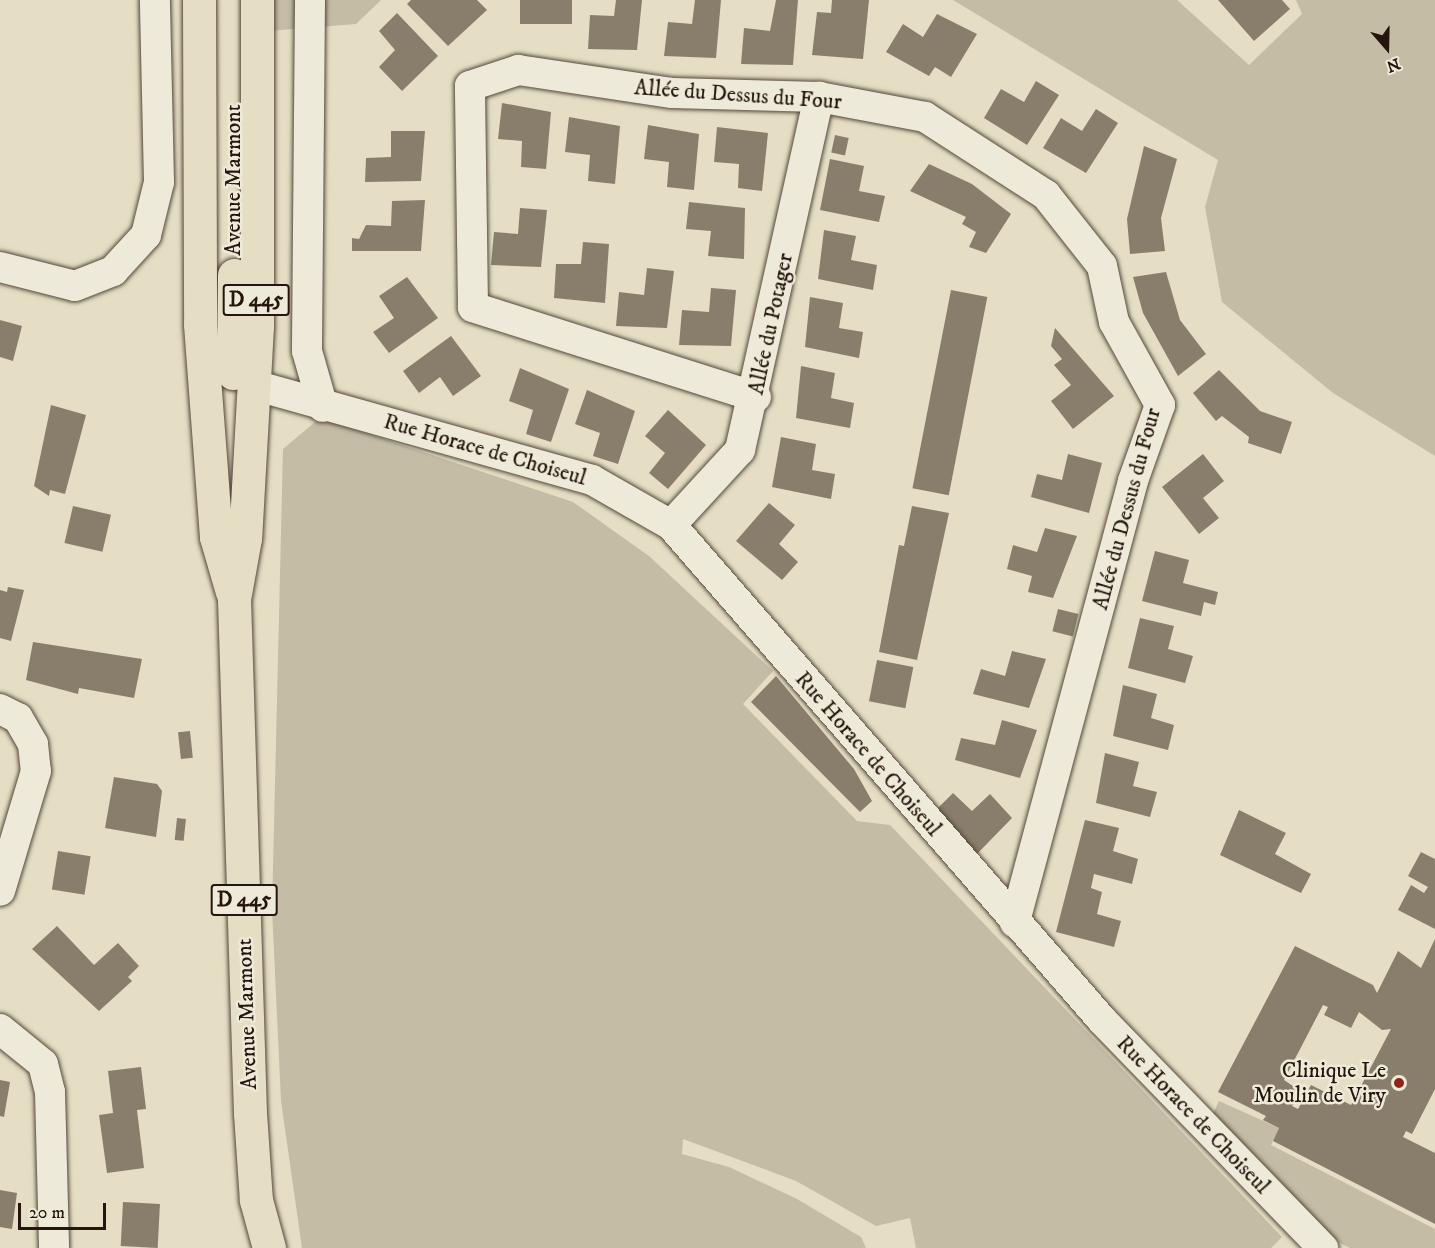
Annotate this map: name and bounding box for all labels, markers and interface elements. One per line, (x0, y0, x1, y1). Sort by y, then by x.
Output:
north arrow (1357, 18, 1417, 78)
text: N (1384, 53, 1403, 77)
street label: Allée du Dessus du Four (633, 75, 843, 115)
street label: Avenue Marmont (221, 104, 247, 256)
street label: Allée du Potager (743, 251, 799, 397)
road number: D 445 (222, 282, 290, 318)
street label: Allée du Dessus du Four (1087, 405, 1167, 613)
street label: Rue Horace de Choiseul (381, 408, 589, 492)
street label: Rue Horace de Choiseul (789, 666, 947, 842)
road number: D 445 (210, 882, 278, 918)
street label: Avenue Marmont (231, 938, 263, 1090)
street label: Rue Horace de Choiseul (1111, 1030, 1275, 1200)
place label: Clinique Le Moulin de Viry (1254, 1057, 1386, 1108)
marker: Clinique Le Moulin de Viry (1390, 1074, 1408, 1092)
scale bar (21, 1191, 110, 1229)
text: 20 m (29, 1202, 65, 1224)

